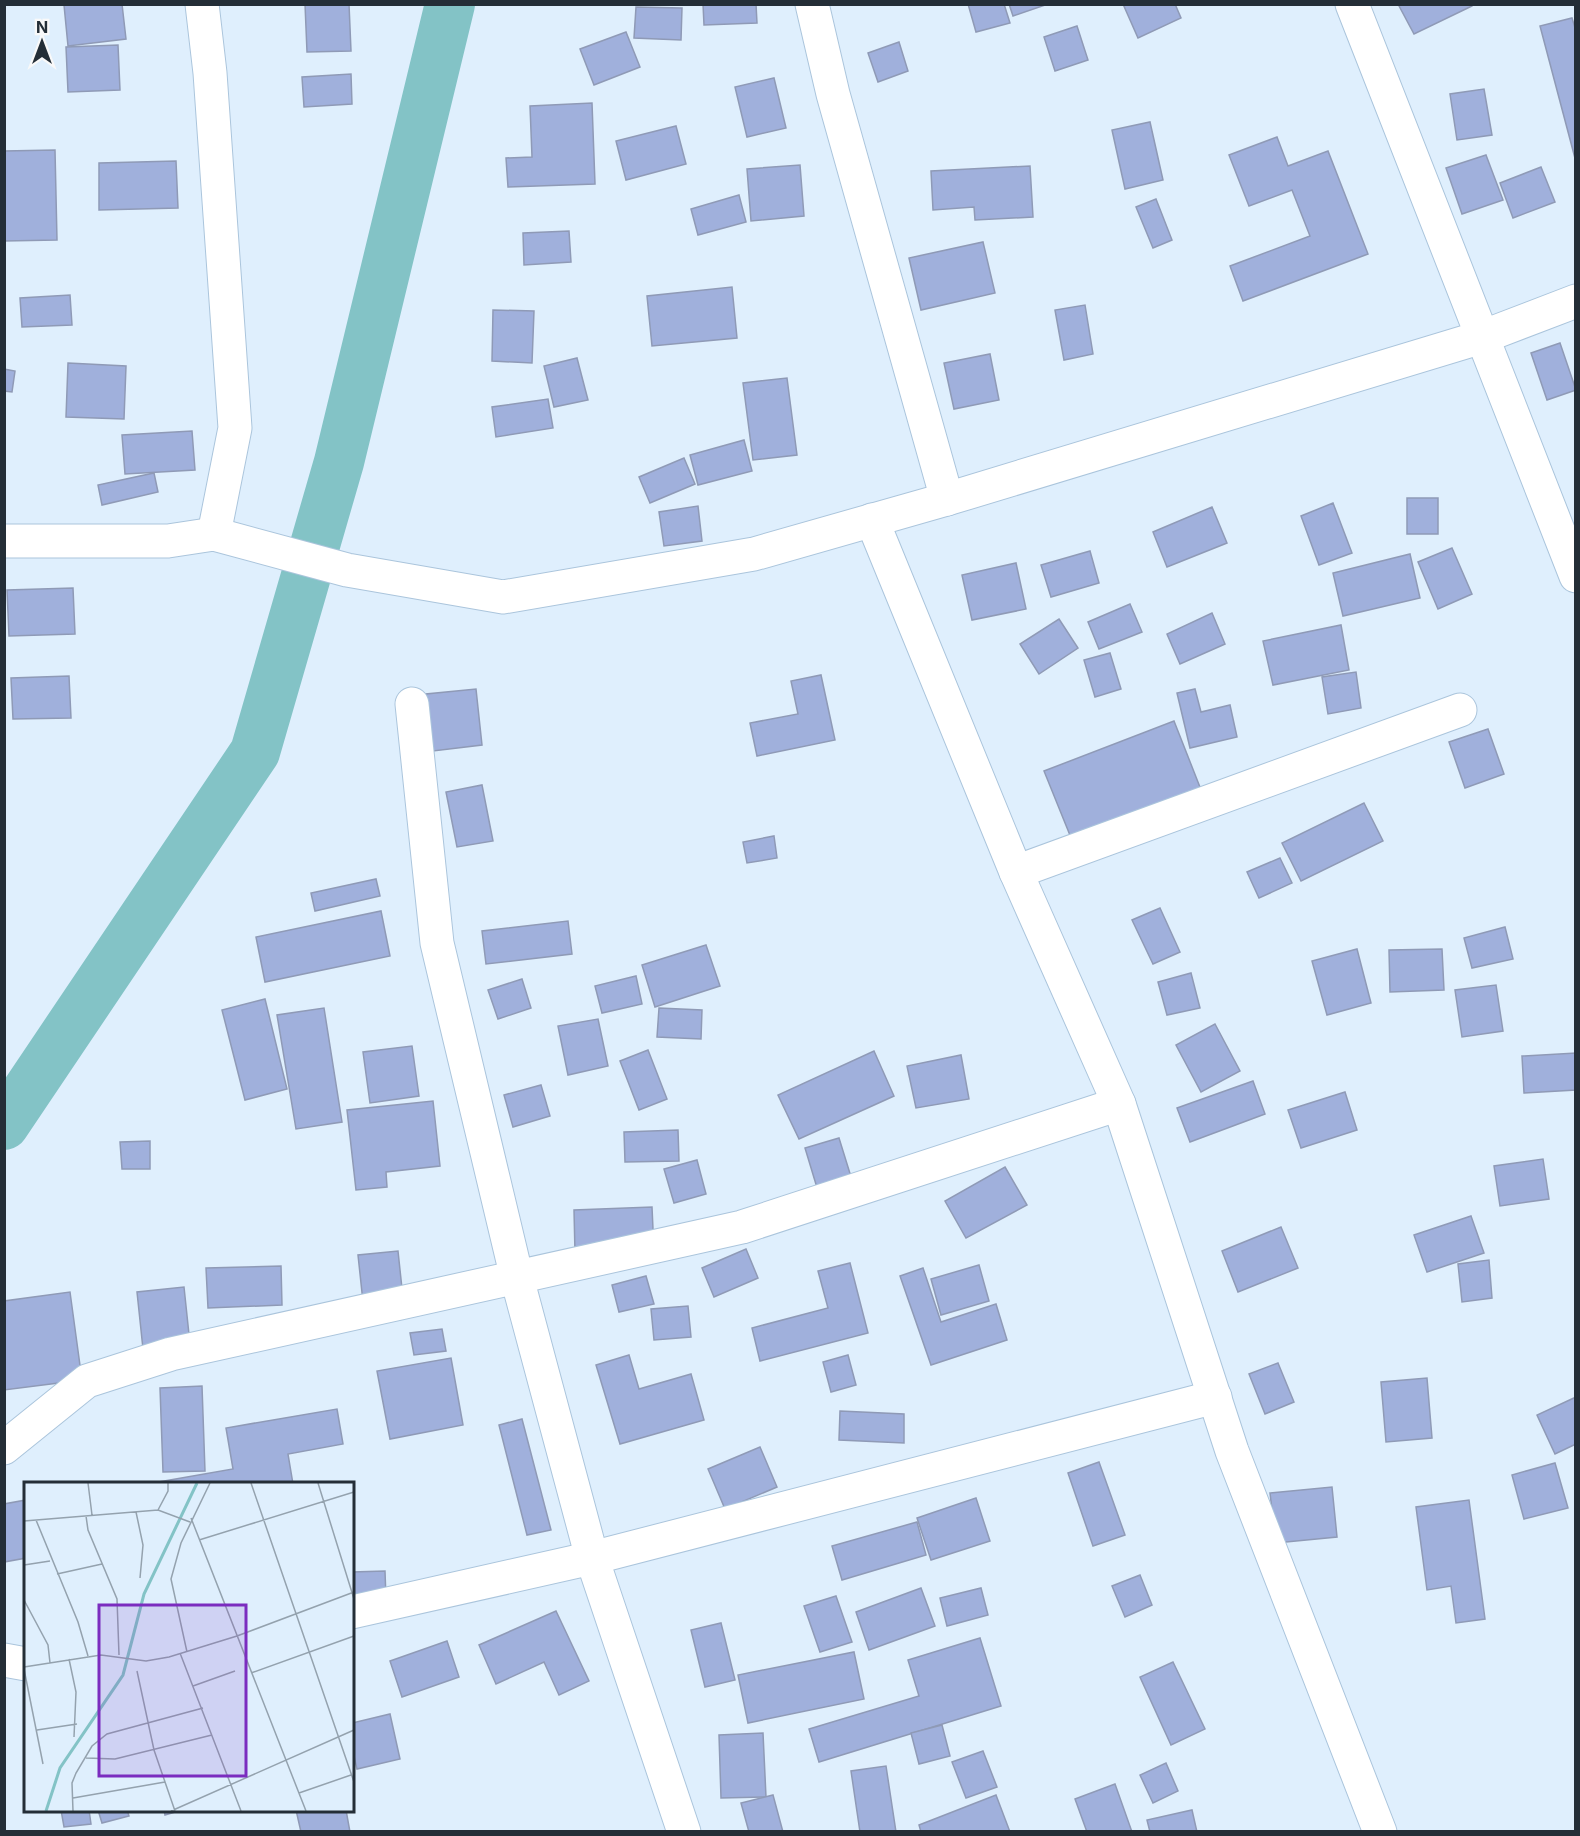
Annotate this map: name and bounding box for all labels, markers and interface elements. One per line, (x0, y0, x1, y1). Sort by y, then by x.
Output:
north arrow (12, 12, 72, 72)
text: N (36, 17, 48, 37)
inset map (24, 1482, 354, 1812)

